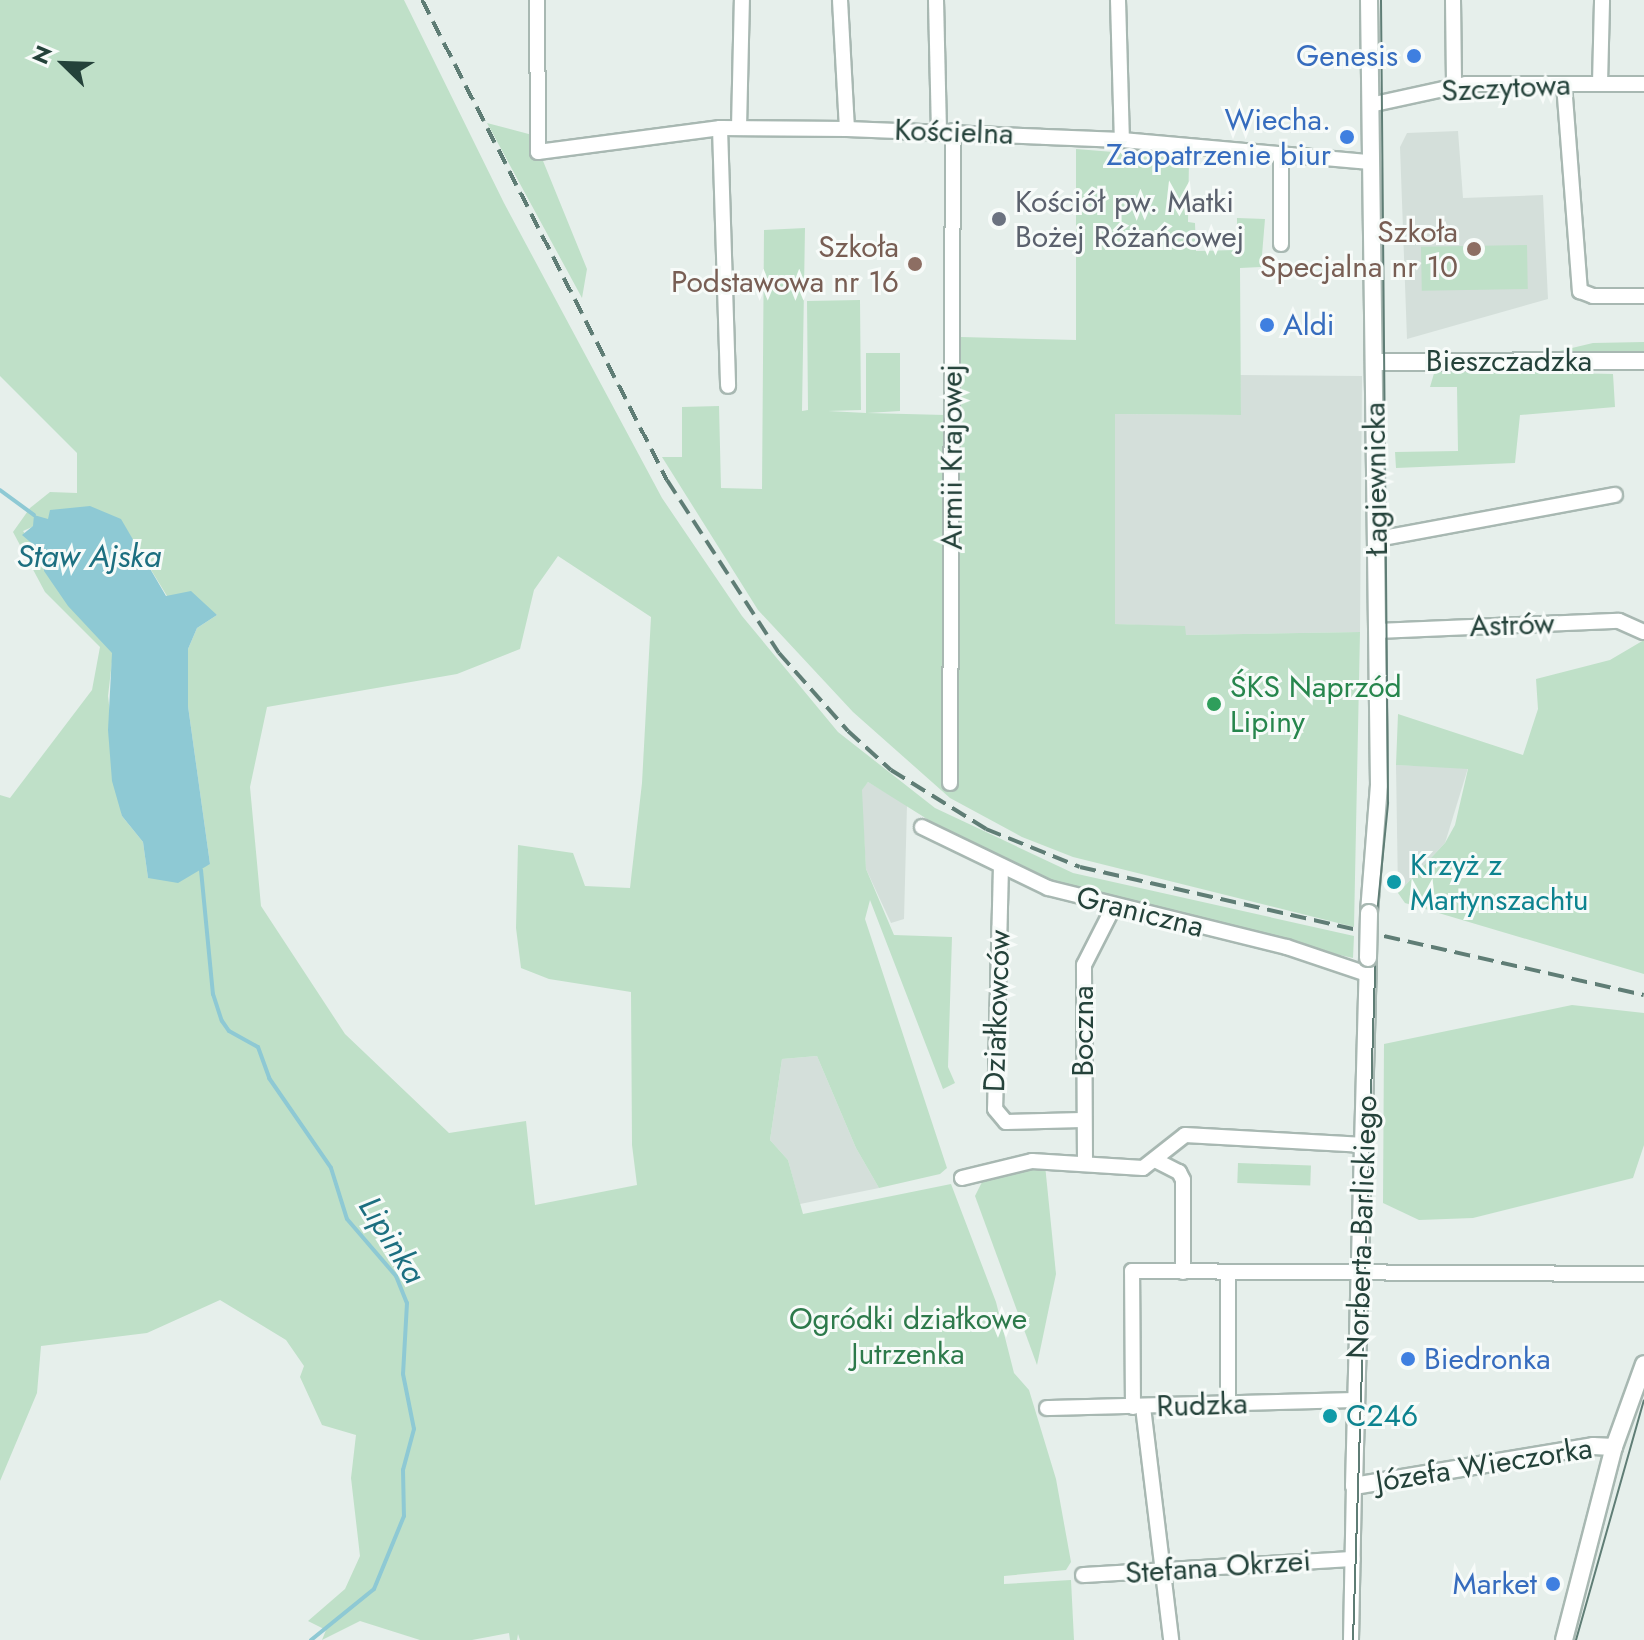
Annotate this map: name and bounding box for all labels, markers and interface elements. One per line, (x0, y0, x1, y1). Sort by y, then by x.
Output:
north arrow (24, 24, 104, 104)
place label: Genesis (1296, 38, 1398, 74)
text: N (24, 40, 60, 69)
marker: Genesis (1405, 47, 1423, 65)
street label: Szczytowa (1440, 67, 1572, 109)
place label: Wiecha. Zaopatrzenie biur (1106, 102, 1331, 172)
street label: Kościelna (894, 112, 1014, 152)
marker: Wiecha. Zaopatrzenie biur (1338, 128, 1356, 146)
place label: Kościół pw. Matki Bożej Różańcowej (1015, 184, 1244, 254)
marker: Kościół pw. Matki Bożej Różańcowej (990, 210, 1008, 228)
place label: Szkoła Specjalna nr 10 (1260, 214, 1458, 284)
place label: Szkoła Podstawowa nr 16 (671, 229, 899, 300)
marker: Szkoła Specjalna nr 10 (1465, 240, 1483, 258)
marker: Szkoła Podstawowa nr 16 (906, 255, 924, 273)
place label: Aldi (1283, 307, 1335, 343)
marker: Aldi (1258, 316, 1276, 334)
street label: Bieszczadzka (1426, 343, 1592, 379)
street label: Armii Krajowej (934, 364, 970, 550)
street label: Łagiewnicka (1357, 402, 1395, 556)
water label: Staw Ajska (17, 537, 161, 575)
street label: Astrów (1469, 606, 1555, 644)
place label: ŚKS Naprzód Lipiny (1230, 669, 1402, 740)
marker: ŚKS Naprzód Lipiny (1205, 695, 1223, 713)
place label: Krzyż z Martynszachtu (1410, 847, 1589, 918)
marker: Krzyż z Martynszachtu (1385, 873, 1403, 891)
street label: Graniczna (1073, 879, 1207, 945)
street label: Działkowców (976, 929, 1018, 1093)
street label: Boczna (1065, 985, 1101, 1077)
street label: Norberta Barlickiego (1339, 1095, 1385, 1359)
water label: Lipinka (350, 1189, 434, 1291)
park label: Ogródki działkowe Jutrzenka (789, 1301, 1027, 1372)
place label: Biedronka (1424, 1341, 1551, 1377)
marker: Biedronka (1399, 1350, 1417, 1368)
street label: Rudzka (1156, 1385, 1248, 1425)
place label: C246 (1346, 1398, 1418, 1434)
marker: C246 (1321, 1407, 1339, 1425)
street label: Józefa Wieczorka (1373, 1430, 1595, 1500)
street label: Stefana Okrzei (1124, 1543, 1312, 1591)
place label: Market (1453, 1566, 1537, 1602)
marker: Market (1544, 1575, 1562, 1593)

